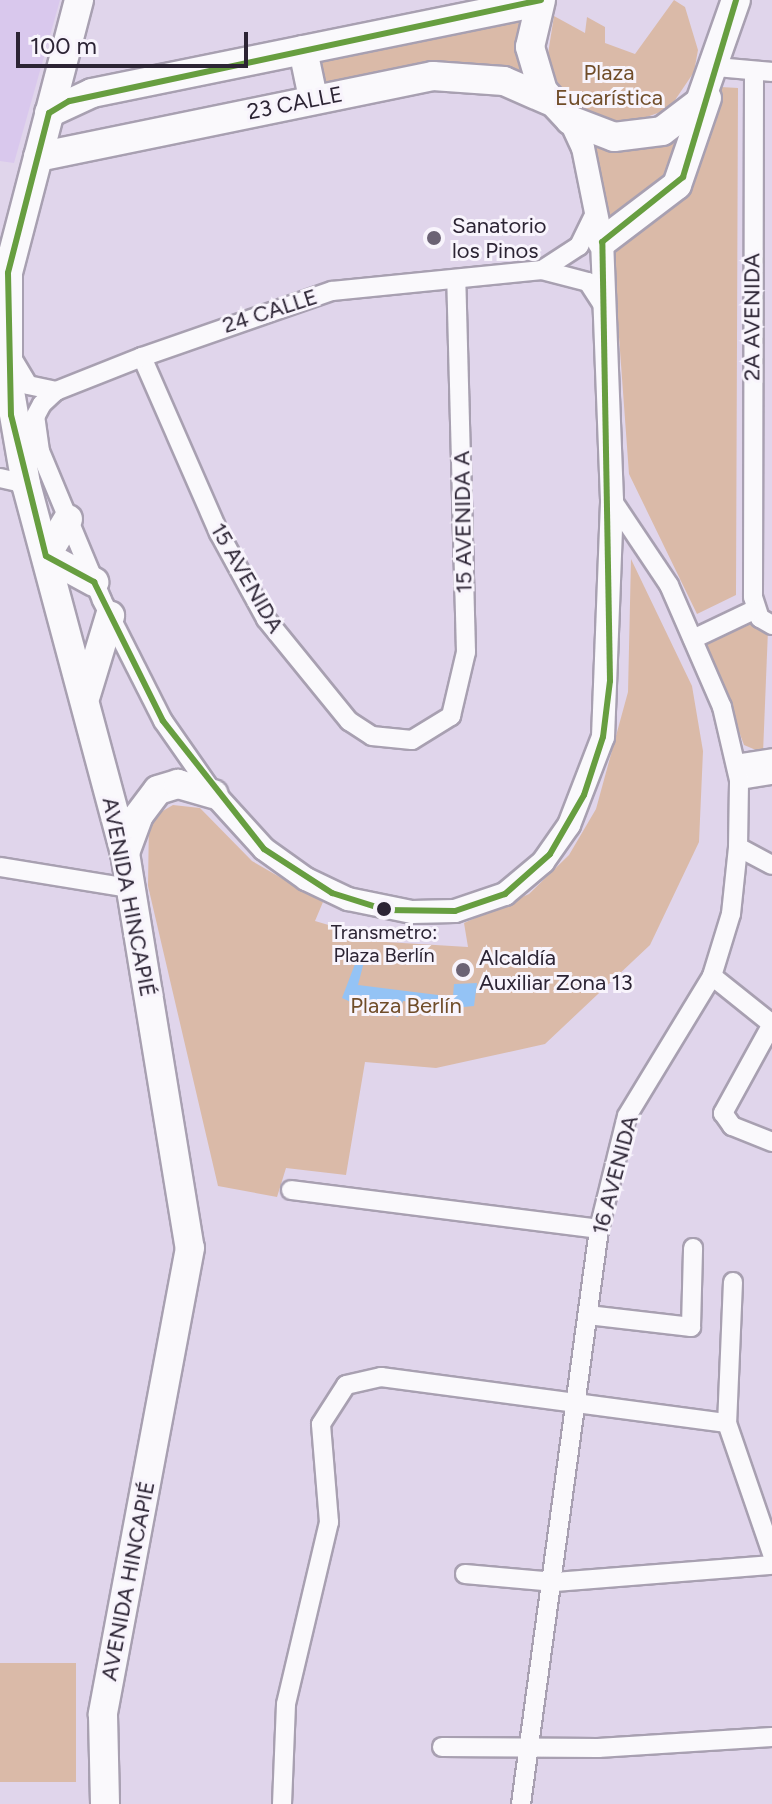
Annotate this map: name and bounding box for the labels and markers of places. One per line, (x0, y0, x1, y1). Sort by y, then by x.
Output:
place label: Sanatorio los Pinos (452, 212, 547, 264)
marker: Sanatorio los Pinos (423, 227, 445, 249)
marker: Transmetro: Plaza Berlín (376, 901, 392, 917)
place label: Transmetro: Plaza Berlín (331, 920, 437, 967)
place label: Alcaldía Auxiliar Zona 13 (479, 944, 633, 996)
marker: Alcaldía Auxiliar Zona 13 (454, 961, 472, 979)

